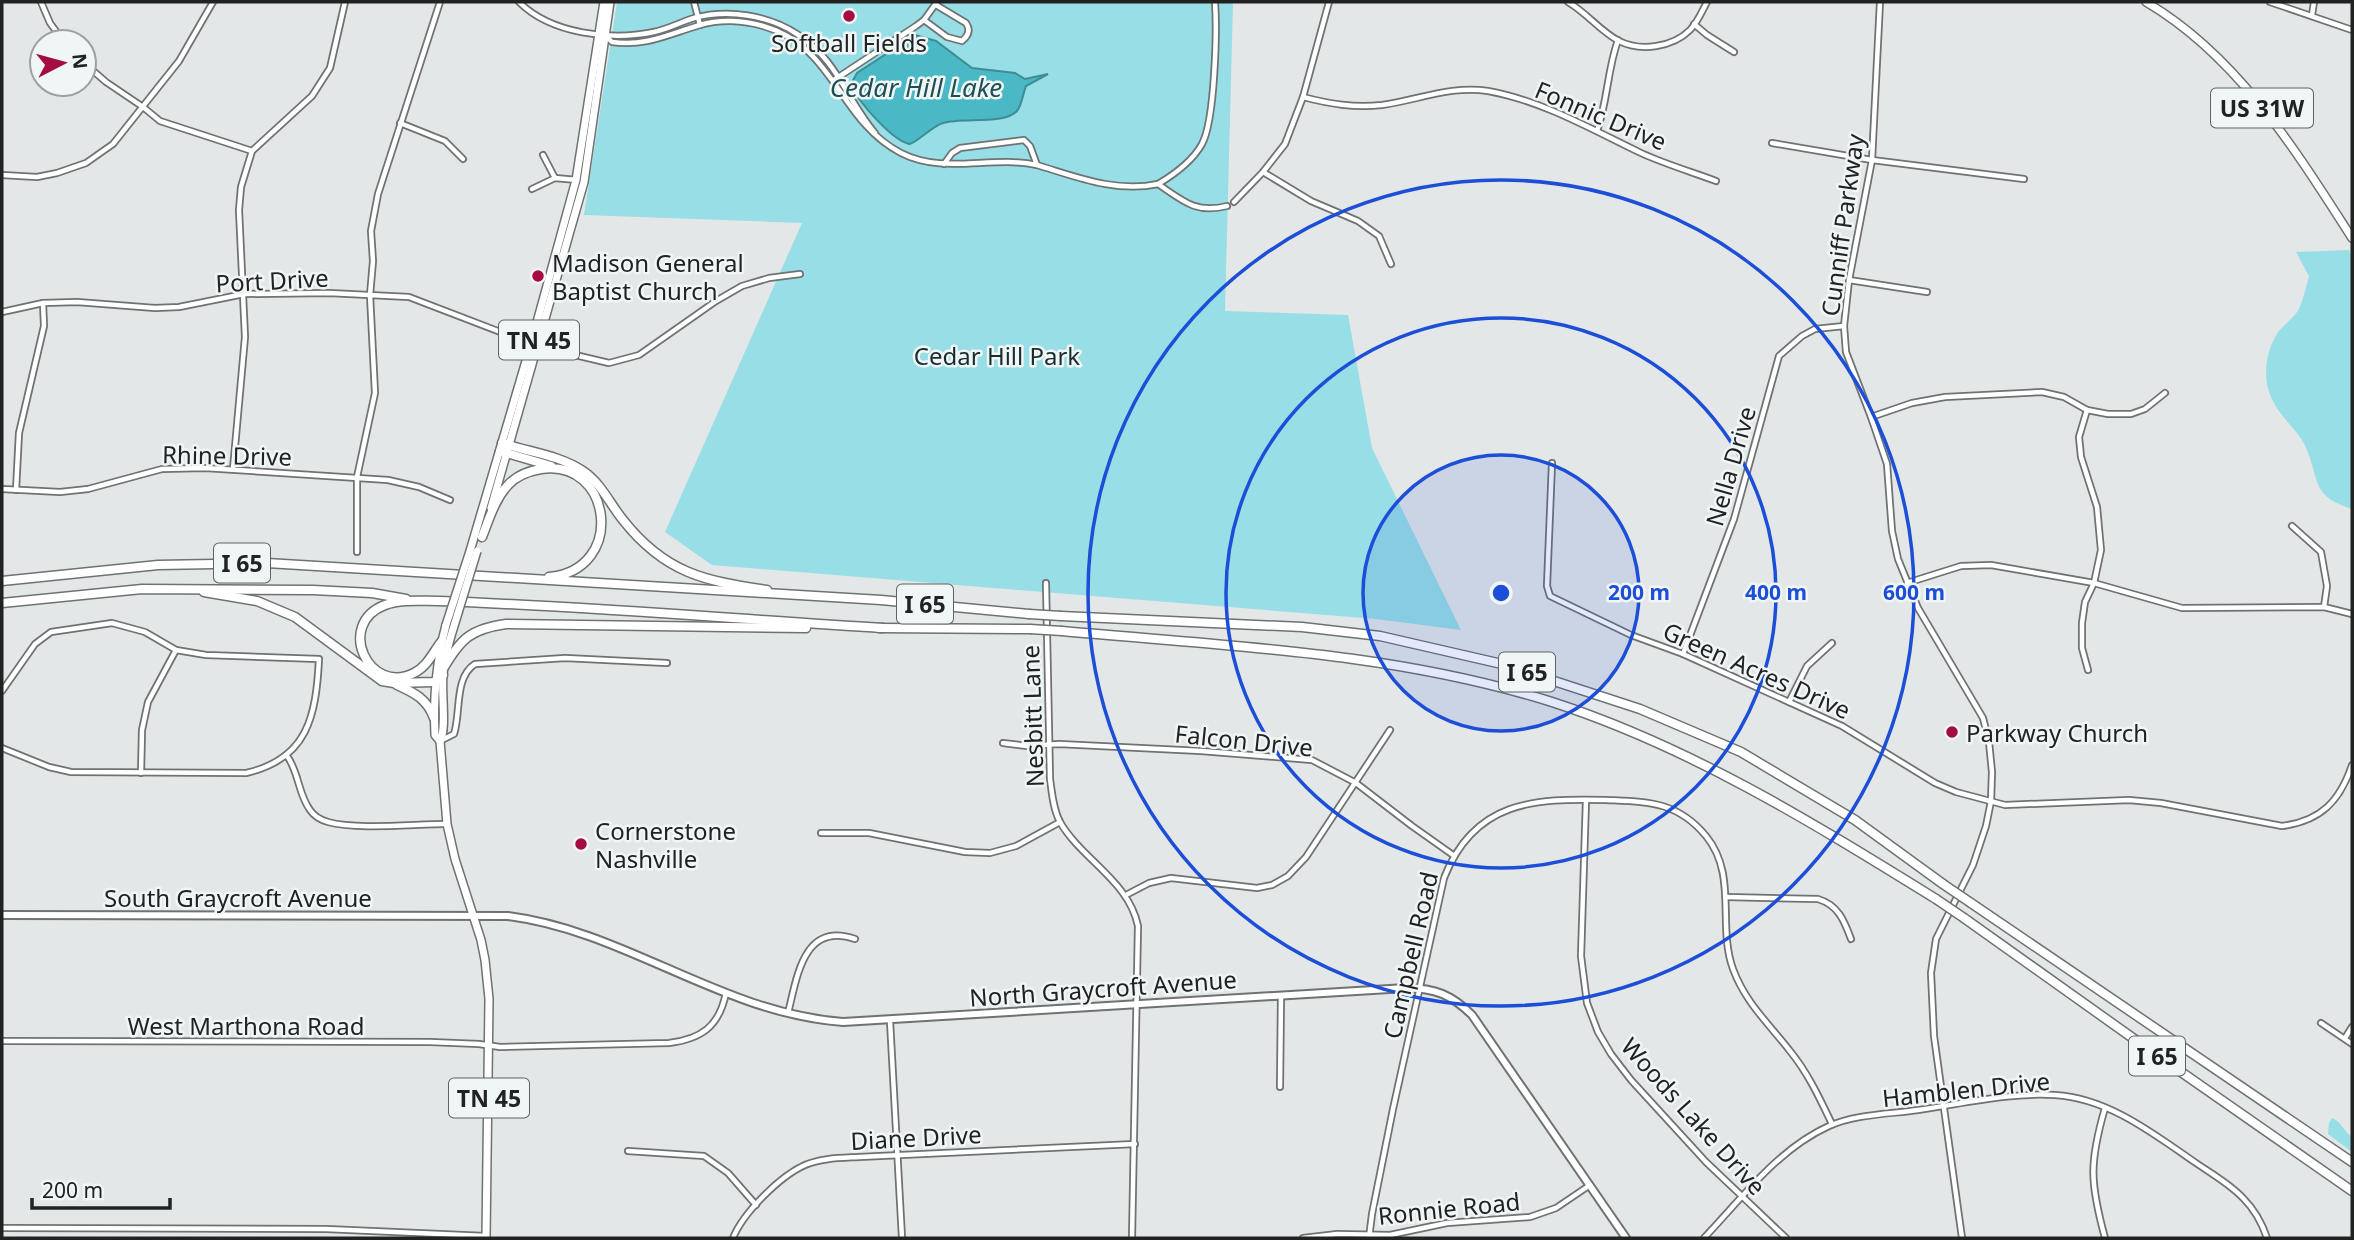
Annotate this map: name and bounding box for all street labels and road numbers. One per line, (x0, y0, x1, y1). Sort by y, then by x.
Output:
street label: Fonnic Drive (1530, 72, 1672, 158)
road number: US 31W (2211, 88, 2313, 128)
street label: Cunniff Parkway (1813, 131, 1871, 318)
street label: Port Drive (215, 261, 329, 299)
road number: TN 45 (499, 320, 579, 360)
street label: Nella Drive (1697, 402, 1763, 530)
street label: Rhine Drive (162, 437, 292, 473)
road number: I 65 (214, 544, 270, 582)
road number: I 65 (897, 584, 953, 624)
street label: Green Acres Drive (1658, 614, 1856, 726)
street label: Nesbitt Lane (1013, 644, 1051, 788)
road number: I 65 (1499, 652, 1555, 692)
street label: Falcon Drive (1173, 716, 1315, 764)
street label: Campbell Road (1375, 868, 1445, 1042)
street label: South Graycroft Avenue (104, 881, 372, 914)
street label: North Graycroft Avenue (968, 962, 1238, 1014)
street label: West Marthona Road (127, 1009, 365, 1042)
street label: Woods Lake Drive (1614, 1030, 1774, 1202)
road number: I 65 (2129, 1036, 2185, 1076)
street label: Hamblen Drive (1880, 1064, 2052, 1114)
road number: TN 45 (449, 1078, 529, 1118)
street label: Diane Drive (850, 1117, 982, 1157)
street label: Ronnie Road (1376, 1184, 1522, 1232)

